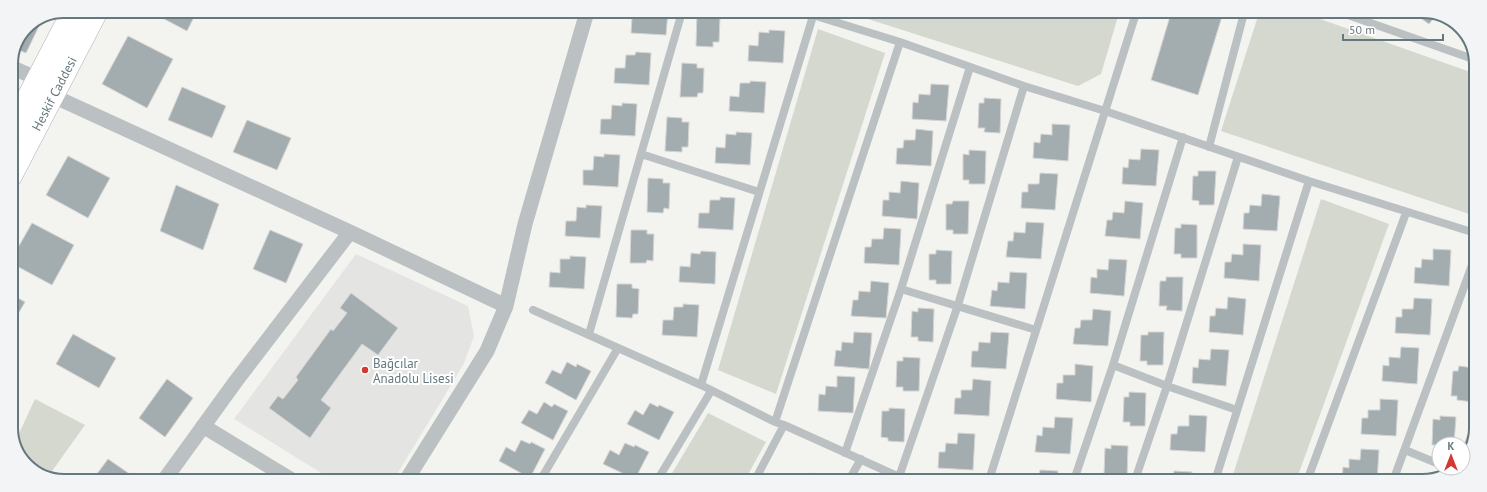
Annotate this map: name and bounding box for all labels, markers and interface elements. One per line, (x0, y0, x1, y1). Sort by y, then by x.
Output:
scale bar (1343, 16, 1443, 42)
text: 50 m (1349, 22, 1375, 37)
street label: Heskif Caddesi (28, 53, 80, 134)
place label: Bağcılar Anadolu Lisesi (373, 355, 454, 387)
marker: Bağcılar Anadolu Lisesi (360, 365, 370, 375)
north arrow (1431, 436, 1471, 476)
text: K (1448, 439, 1455, 453)

